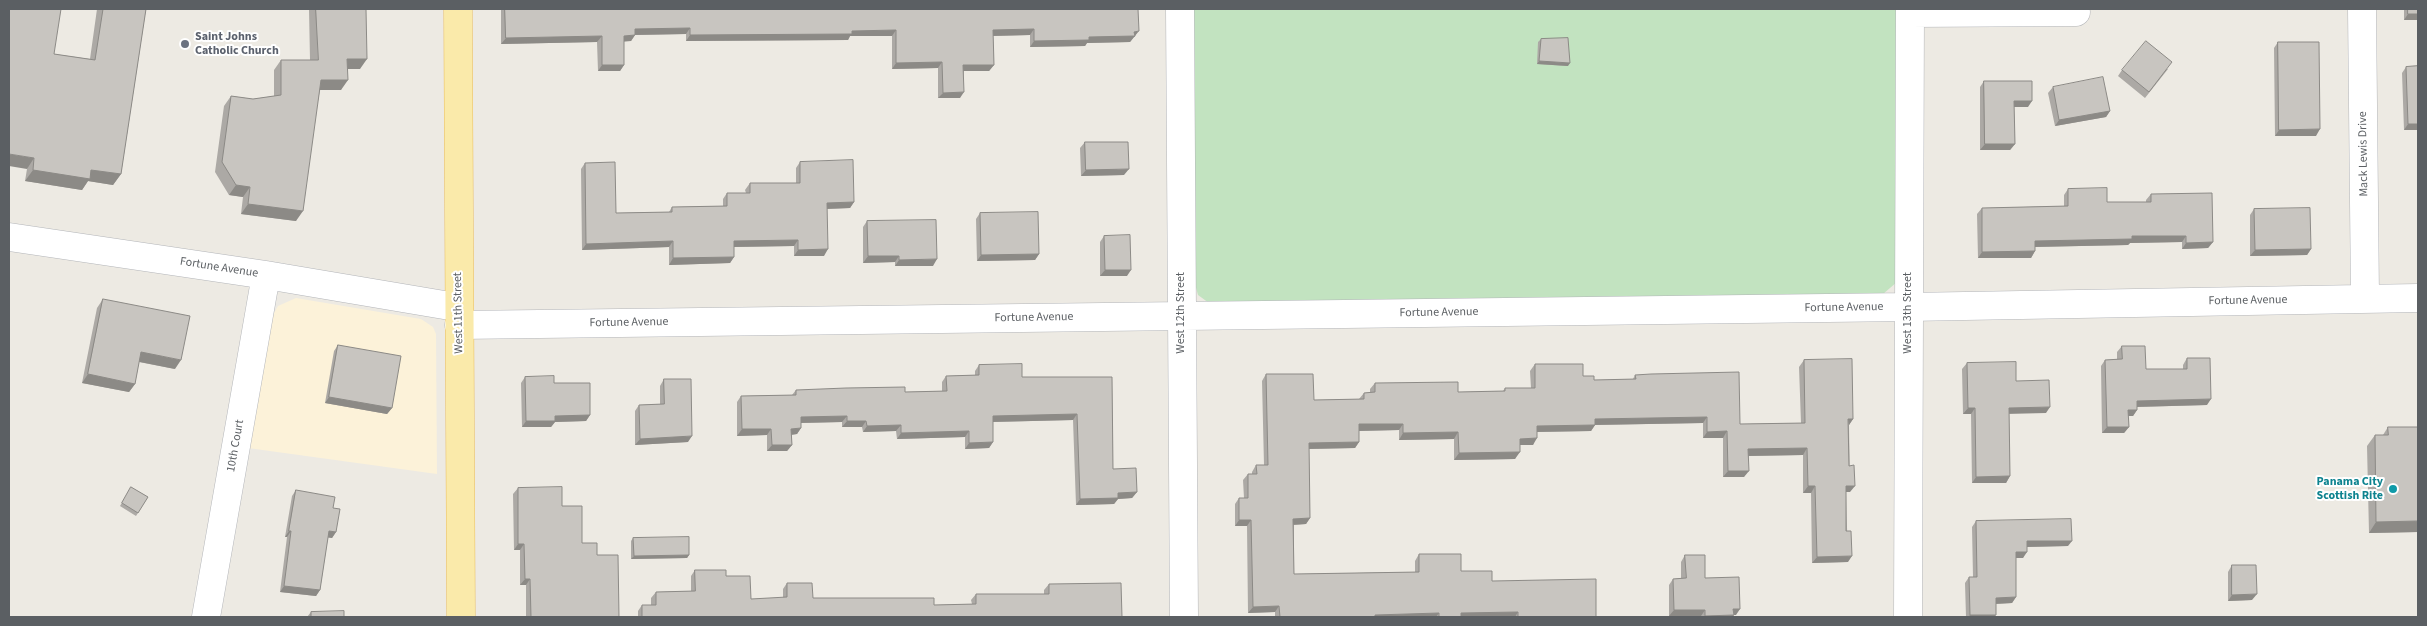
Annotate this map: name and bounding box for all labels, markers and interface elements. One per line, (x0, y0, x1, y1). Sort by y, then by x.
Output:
place label: Saint Johns Catholic Church (195, 30, 279, 58)
marker: Saint Johns Catholic Church (179, 38, 191, 50)
street label: Mack Lewis Drive (2356, 111, 2372, 197)
street label: Fortune Avenue (179, 255, 259, 281)
street label: West 11th Street (451, 272, 467, 354)
street label: West 12th Street (1174, 272, 1188, 354)
street label: West 13th Street (1901, 272, 1915, 354)
street label: Fortune Avenue (2208, 293, 2288, 309)
street label: Fortune Avenue (1804, 300, 1884, 316)
street label: Fortune Avenue (1399, 305, 1479, 321)
street label: Fortune Avenue (994, 310, 1074, 326)
street label: Fortune Avenue (589, 315, 669, 331)
street label: 10th Court (224, 419, 248, 473)
place label: Panama City Scottish Rite (2317, 475, 2383, 503)
marker: Panama City Scottish Rite (2387, 483, 2399, 495)

